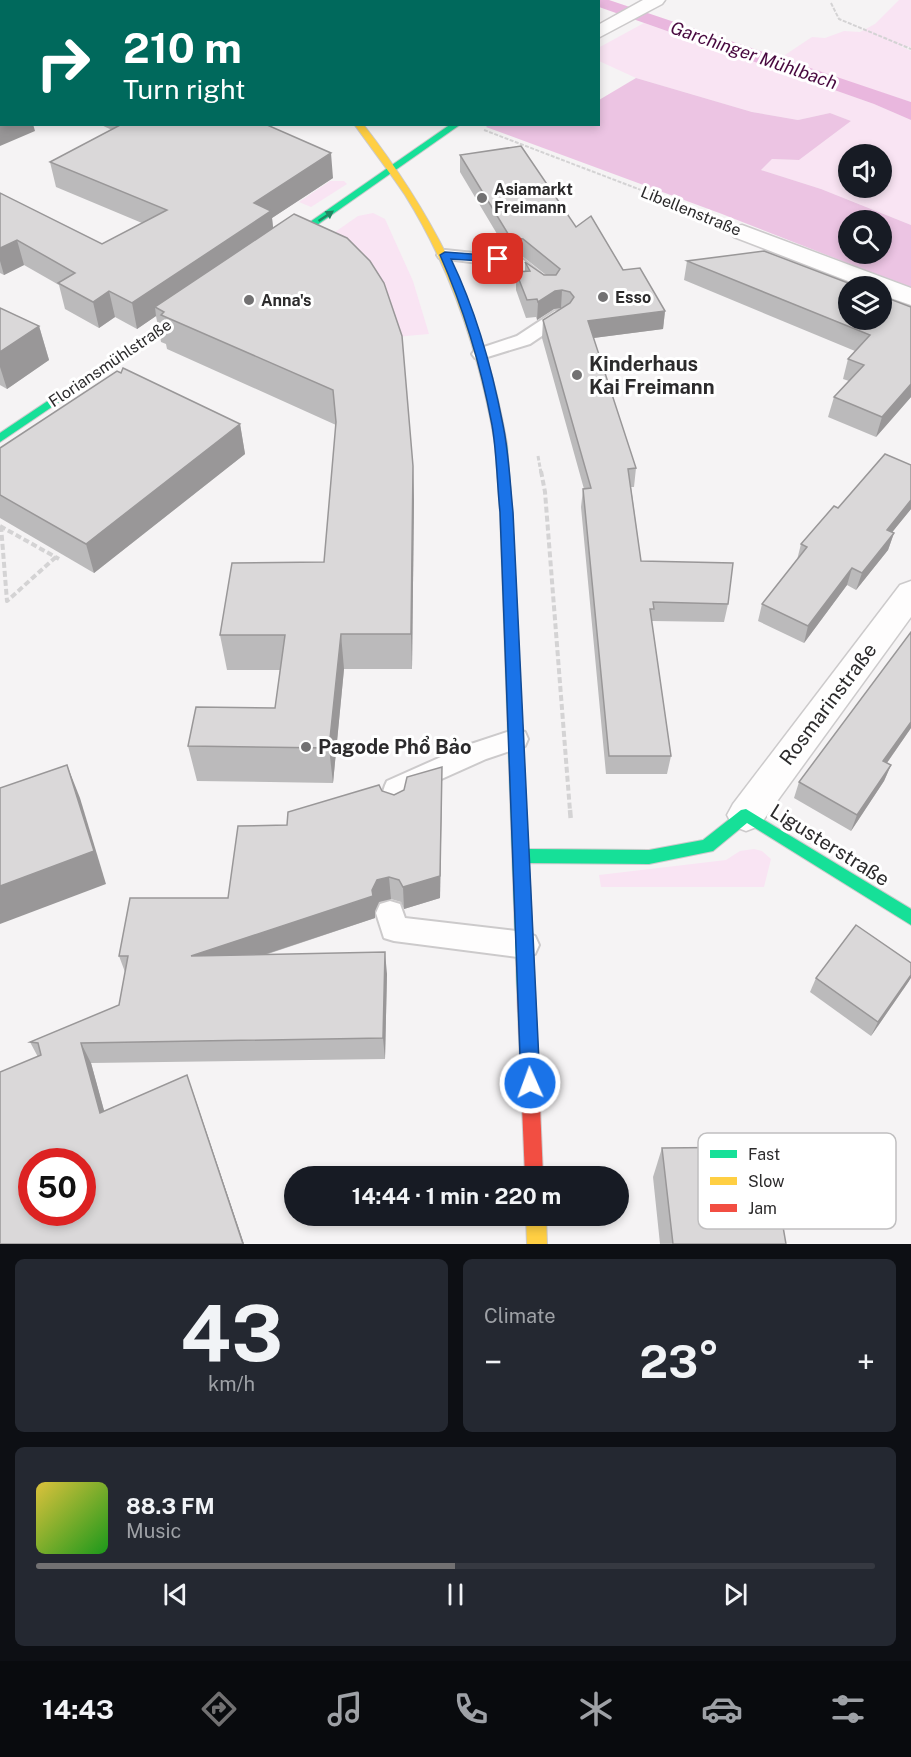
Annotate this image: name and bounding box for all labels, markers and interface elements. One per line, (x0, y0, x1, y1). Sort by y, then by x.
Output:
water label: Garchinger Mühlbach (668, 17, 840, 93)
text: 210 m (123, 23, 242, 72)
icon: right (24, 24, 102, 102)
text: Turn right (123, 73, 246, 105)
map controls (838, 144, 892, 330)
button: sound (838, 144, 892, 198)
place label: Asiamarkt Freimann (494, 180, 573, 217)
street label: Libellenstraße (638, 182, 744, 240)
marker: Asiamarkt Freimann (475, 191, 489, 205)
one-way arrow (318, 210, 334, 221)
button: search (838, 210, 892, 264)
pin (472, 233, 523, 284)
icon: arrive (481, 242, 514, 275)
button: layers (838, 276, 892, 330)
place label: Esso (615, 288, 651, 307)
marker: Esso (596, 290, 610, 304)
place label: Anna's (261, 291, 311, 310)
marker: Anna's (242, 293, 256, 307)
street label: Floriansmühlstraße (45, 315, 175, 411)
place label: Kinderhaus Kai Freimann (589, 352, 715, 399)
marker: Kinderhaus Kai Freimann (570, 368, 584, 382)
street label: Rosmarinstraße (774, 638, 882, 770)
place label: Pagode Phổ Bảo (318, 735, 471, 759)
marker: Pagode Phổ Bảo (299, 740, 313, 754)
street label: Ligusterstraße (766, 799, 894, 891)
position arrow (498, 1051, 562, 1115)
legend (698, 1133, 896, 1229)
text: Fast (748, 1145, 780, 1164)
speed limit sign: 50 (18, 1148, 96, 1226)
text: Slow (748, 1172, 785, 1191)
text: 14:44 · 1 min · 220 m (352, 1183, 561, 1209)
text: Jam (748, 1199, 777, 1218)
text: 43 (180, 1287, 283, 1379)
text: Climate (484, 1304, 556, 1328)
text: 23° (640, 1335, 719, 1388)
text: − (484, 1343, 502, 1381)
text: + (857, 1343, 875, 1381)
text: km/h (208, 1372, 255, 1396)
text: 88.3 FM (126, 1493, 215, 1519)
text: Music (126, 1519, 181, 1543)
icon: previous (159, 1578, 192, 1611)
icon: pause (439, 1578, 472, 1611)
icon: next (719, 1578, 752, 1611)
icon: directions (198, 1688, 240, 1730)
icon: music (324, 1688, 366, 1730)
icon: phone (450, 1688, 492, 1730)
icon: climate (575, 1688, 617, 1730)
icon: car (701, 1688, 743, 1730)
icon: filters (827, 1688, 869, 1730)
text: 14:43 (42, 1693, 114, 1725)

